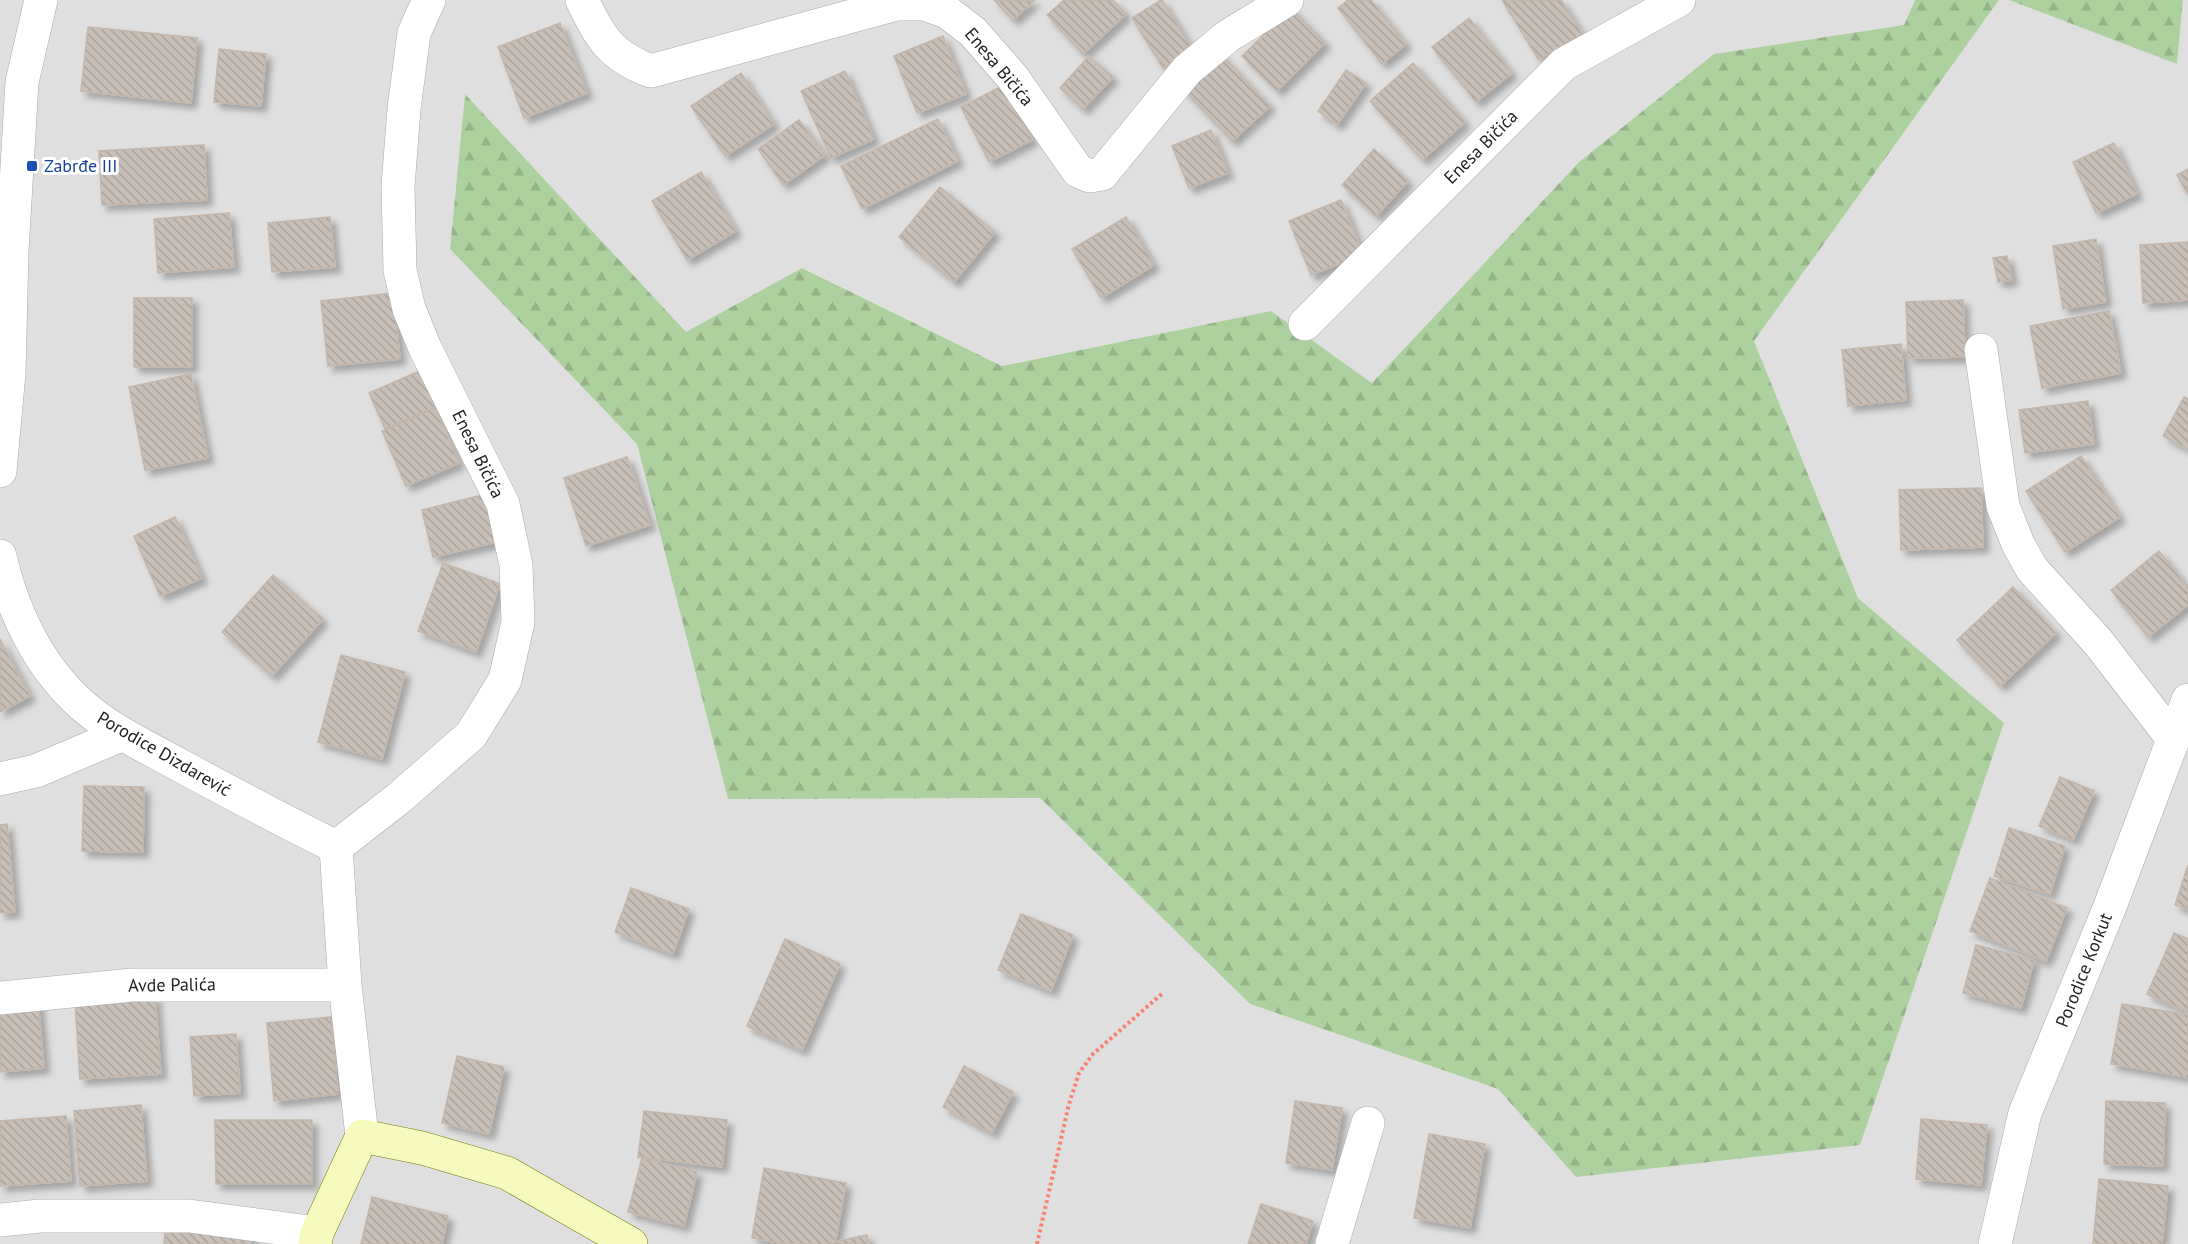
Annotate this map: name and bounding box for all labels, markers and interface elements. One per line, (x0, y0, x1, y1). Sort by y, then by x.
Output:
street label: Enesa Bičića (960, 23, 1039, 111)
street label: Enesa Bičića (1439, 105, 1522, 188)
place label: Zabrđe III (44, 154, 118, 177)
marker: Zabrđe III (25, 159, 39, 173)
street label: Enesa Bičića (447, 406, 510, 502)
street label: Porodice Dizdarević (93, 706, 235, 801)
street label: Porodice Korkut (2050, 909, 2117, 1030)
street label: Avde Palića (128, 972, 216, 997)

